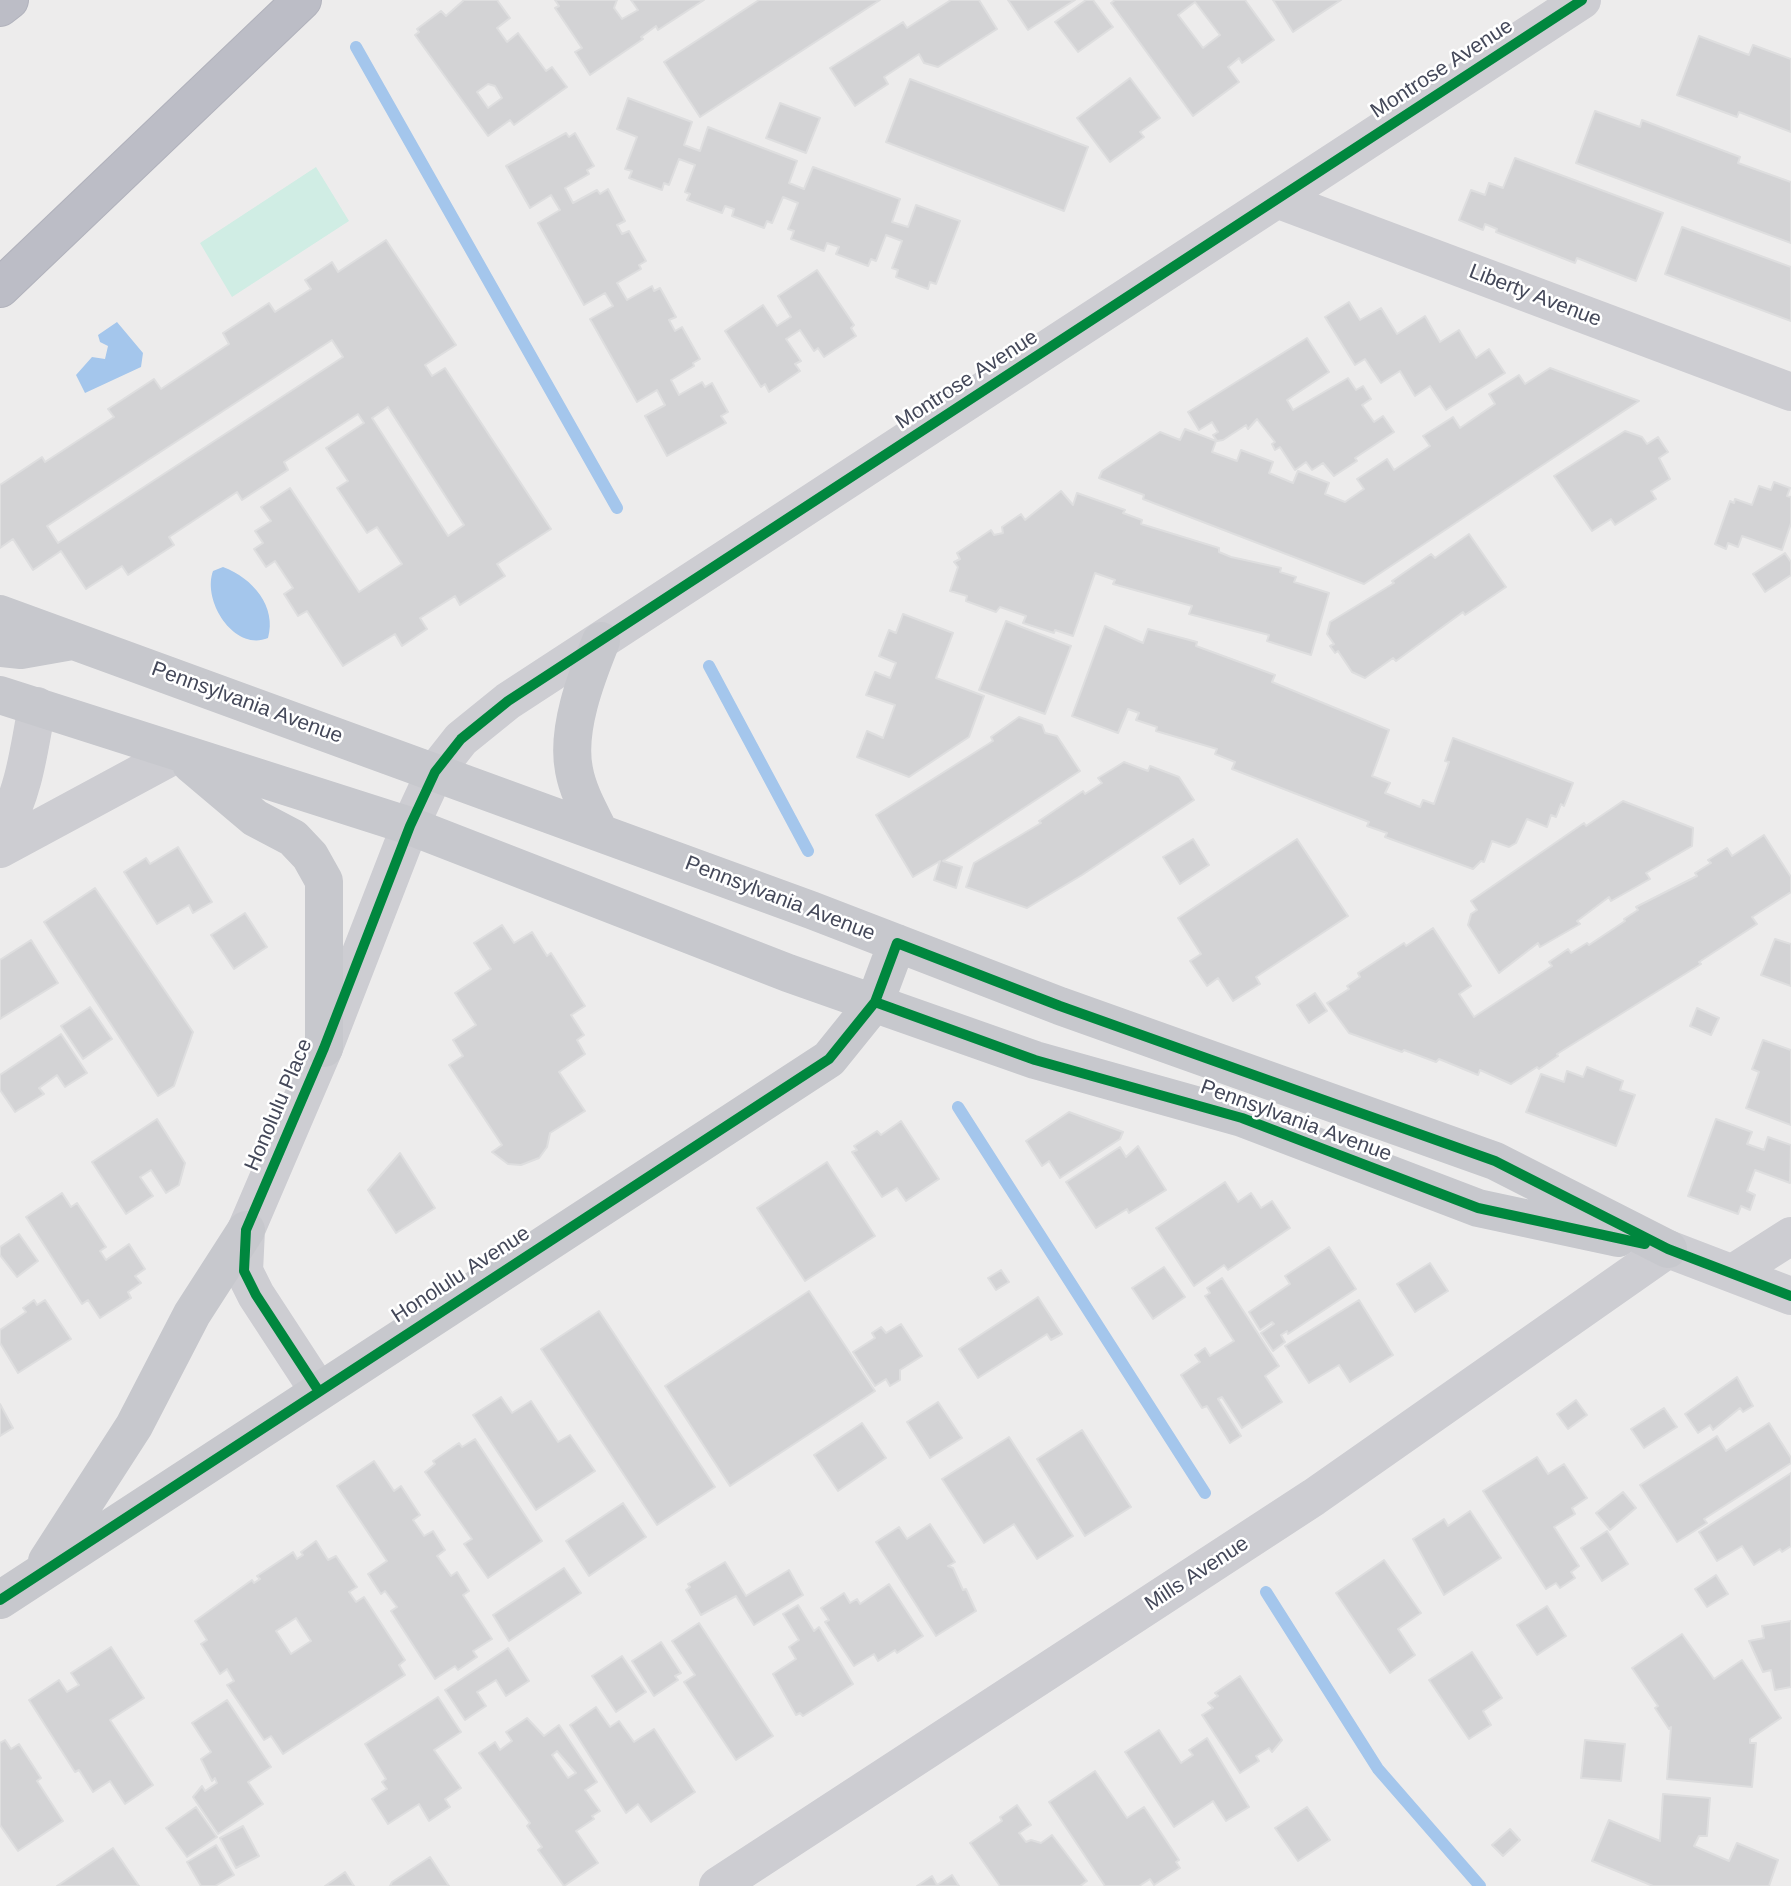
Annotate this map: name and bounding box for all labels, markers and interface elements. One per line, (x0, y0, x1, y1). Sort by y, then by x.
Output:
street label: Montrose Avenue (1366, 14, 1518, 124)
street label: Liberty Avenue (1465, 259, 1605, 333)
street label: Montrose Avenue (891, 325, 1043, 435)
street label: Pennsylvania Avenue (148, 657, 346, 749)
street label: Pennsylvania Avenue (681, 851, 879, 947)
street label: Honolulu Place (240, 1035, 318, 1175)
street label: Pennsylvania Avenue (1197, 1075, 1395, 1167)
street label: Honolulu Avenue (387, 1221, 535, 1329)
street label: Mills Avenue (1140, 1531, 1254, 1617)

